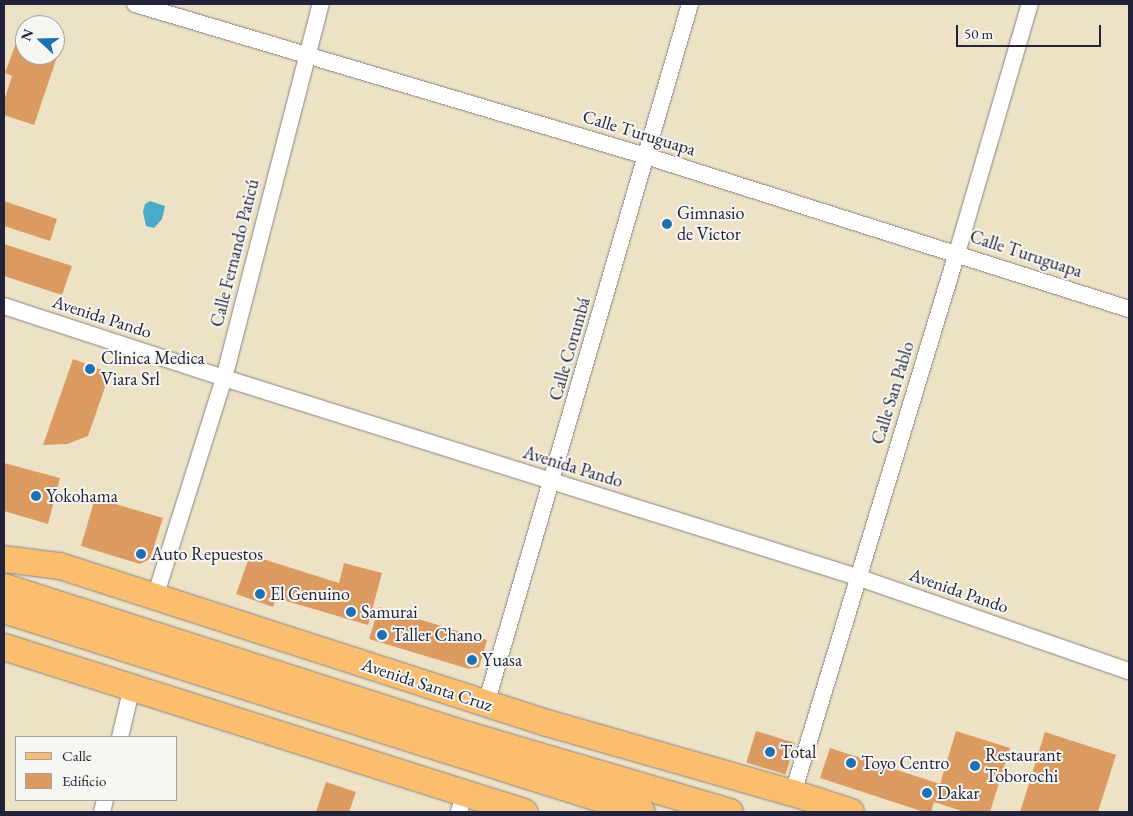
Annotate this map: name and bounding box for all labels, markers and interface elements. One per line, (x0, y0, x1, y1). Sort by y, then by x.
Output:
north arrow (15, 15, 65, 65)
scale bar (958, 15, 1103, 47)
text: 50 m (964, 24, 993, 43)
text: N (16, 26, 37, 44)
street label: Calle Turuguapa (580, 106, 698, 160)
street label: Calle Fernando Paticú (206, 177, 264, 329)
place label: Gimnasio de Victor (677, 203, 744, 245)
marker: Gimnasio de Victor (661, 218, 673, 230)
street label: Calle Turuguapa (967, 226, 1085, 282)
street label: Avenida Pando (50, 291, 154, 343)
street label: Calle Corumbá (545, 295, 595, 403)
street label: Calle San Pablo (867, 339, 919, 447)
place label: Clinica Medica Viara Srl (101, 348, 205, 390)
marker: Clinica Medica Viara Srl (83, 362, 97, 376)
street label: Avenida Pando (520, 442, 626, 492)
place label: Yokohama (46, 485, 118, 507)
marker: Yokohama (30, 490, 42, 502)
place label: Auto Repuestos (151, 543, 263, 565)
marker: Auto Repuestos (135, 548, 147, 560)
street label: Avenida Pando (907, 564, 1011, 618)
place label: El Genuino (270, 583, 350, 605)
marker: El Genuino (254, 588, 266, 600)
place label: Samurai (361, 601, 418, 623)
marker: Samurai (345, 606, 357, 618)
place label: Taller Chano (392, 624, 482, 646)
marker: Taller Chano (376, 629, 388, 641)
place label: Yuasa (482, 649, 522, 671)
street label: Avenida Santa Cruz (359, 654, 495, 716)
marker: Yuasa (466, 654, 478, 666)
legend (15, 736, 178, 801)
place label: Total (780, 741, 816, 763)
place label: Restaurant Toborochi (985, 745, 1061, 788)
text: Calle (62, 746, 92, 765)
marker: Total (764, 746, 776, 758)
place label: Toyo Centro (861, 752, 949, 774)
marker: Toyo Centro (845, 757, 857, 769)
marker: Restaurant Toborochi (969, 760, 981, 772)
text: Edificio (62, 771, 106, 790)
place label: Dakar (937, 782, 979, 804)
marker: Dakar (921, 787, 933, 799)

